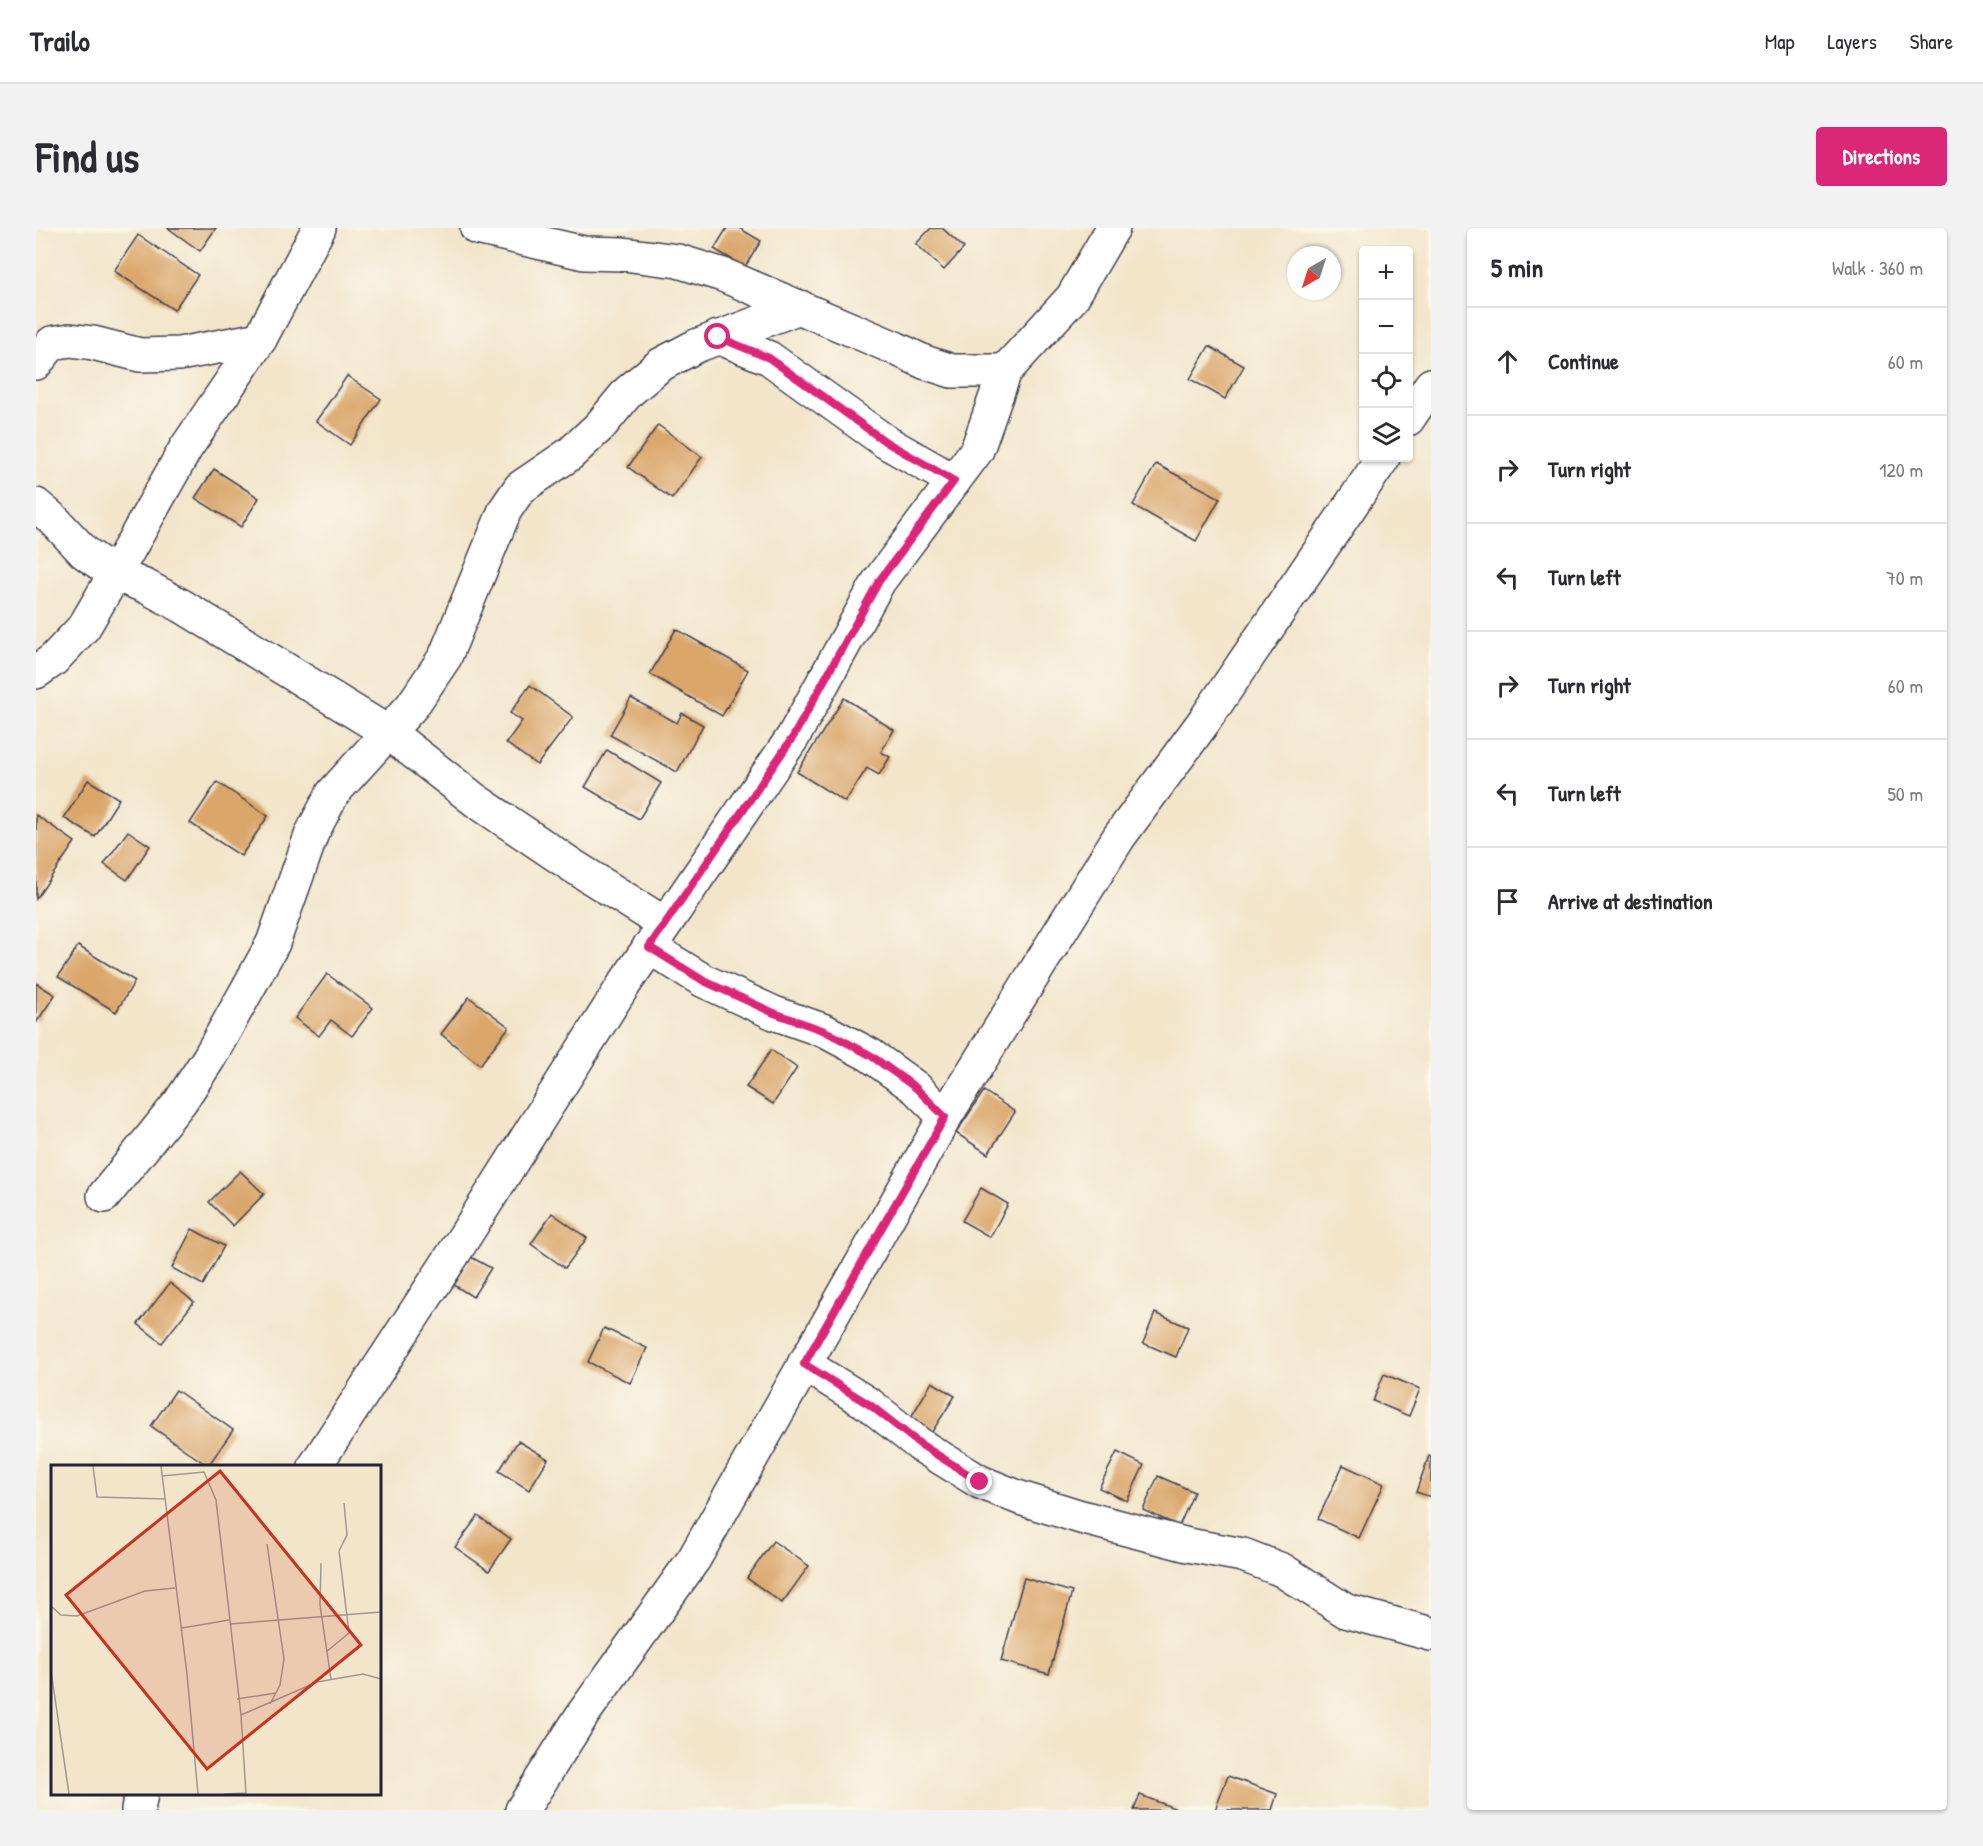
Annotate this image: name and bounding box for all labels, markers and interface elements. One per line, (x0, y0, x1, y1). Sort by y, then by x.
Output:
text: Trailo (30, 22, 90, 60)
text: Map (1765, 27, 1794, 56)
text: Layers (1827, 27, 1877, 56)
text: Share (1910, 27, 1953, 56)
button: Directions (1816, 127, 1947, 186)
text: Find us (36, 128, 139, 185)
north arrow (1287, 246, 1341, 300)
map controls (1359, 246, 1413, 462)
button: + (1359, 246, 1413, 300)
text: 5 min (1491, 250, 1543, 285)
text: Walk · 360 m (1832, 254, 1923, 281)
button: − (1359, 300, 1413, 354)
route start (704, 323, 730, 349)
icon: ahead (1491, 345, 1524, 378)
text: Continue (1548, 346, 1619, 376)
text: 60 m (1888, 348, 1923, 375)
button: locate (1359, 354, 1413, 408)
button: layers (1359, 408, 1413, 462)
icon: right (1491, 453, 1524, 486)
text: Turn right (1548, 454, 1631, 484)
text: 120 m (1879, 456, 1923, 483)
icon: left (1491, 561, 1524, 594)
text: Turn left (1548, 562, 1621, 592)
text: 70 m (1886, 564, 1923, 591)
icon: right (1491, 669, 1524, 702)
text: Turn right (1548, 670, 1631, 700)
text: 60 m (1888, 672, 1923, 699)
icon: left (1491, 777, 1524, 810)
text: Turn left (1548, 778, 1621, 808)
text: 50 m (1887, 780, 1923, 807)
icon: arrive (1491, 885, 1524, 918)
text: Arrive at destination (1548, 886, 1713, 916)
inset map (51, 1465, 381, 1795)
route end (966, 1468, 992, 1494)

